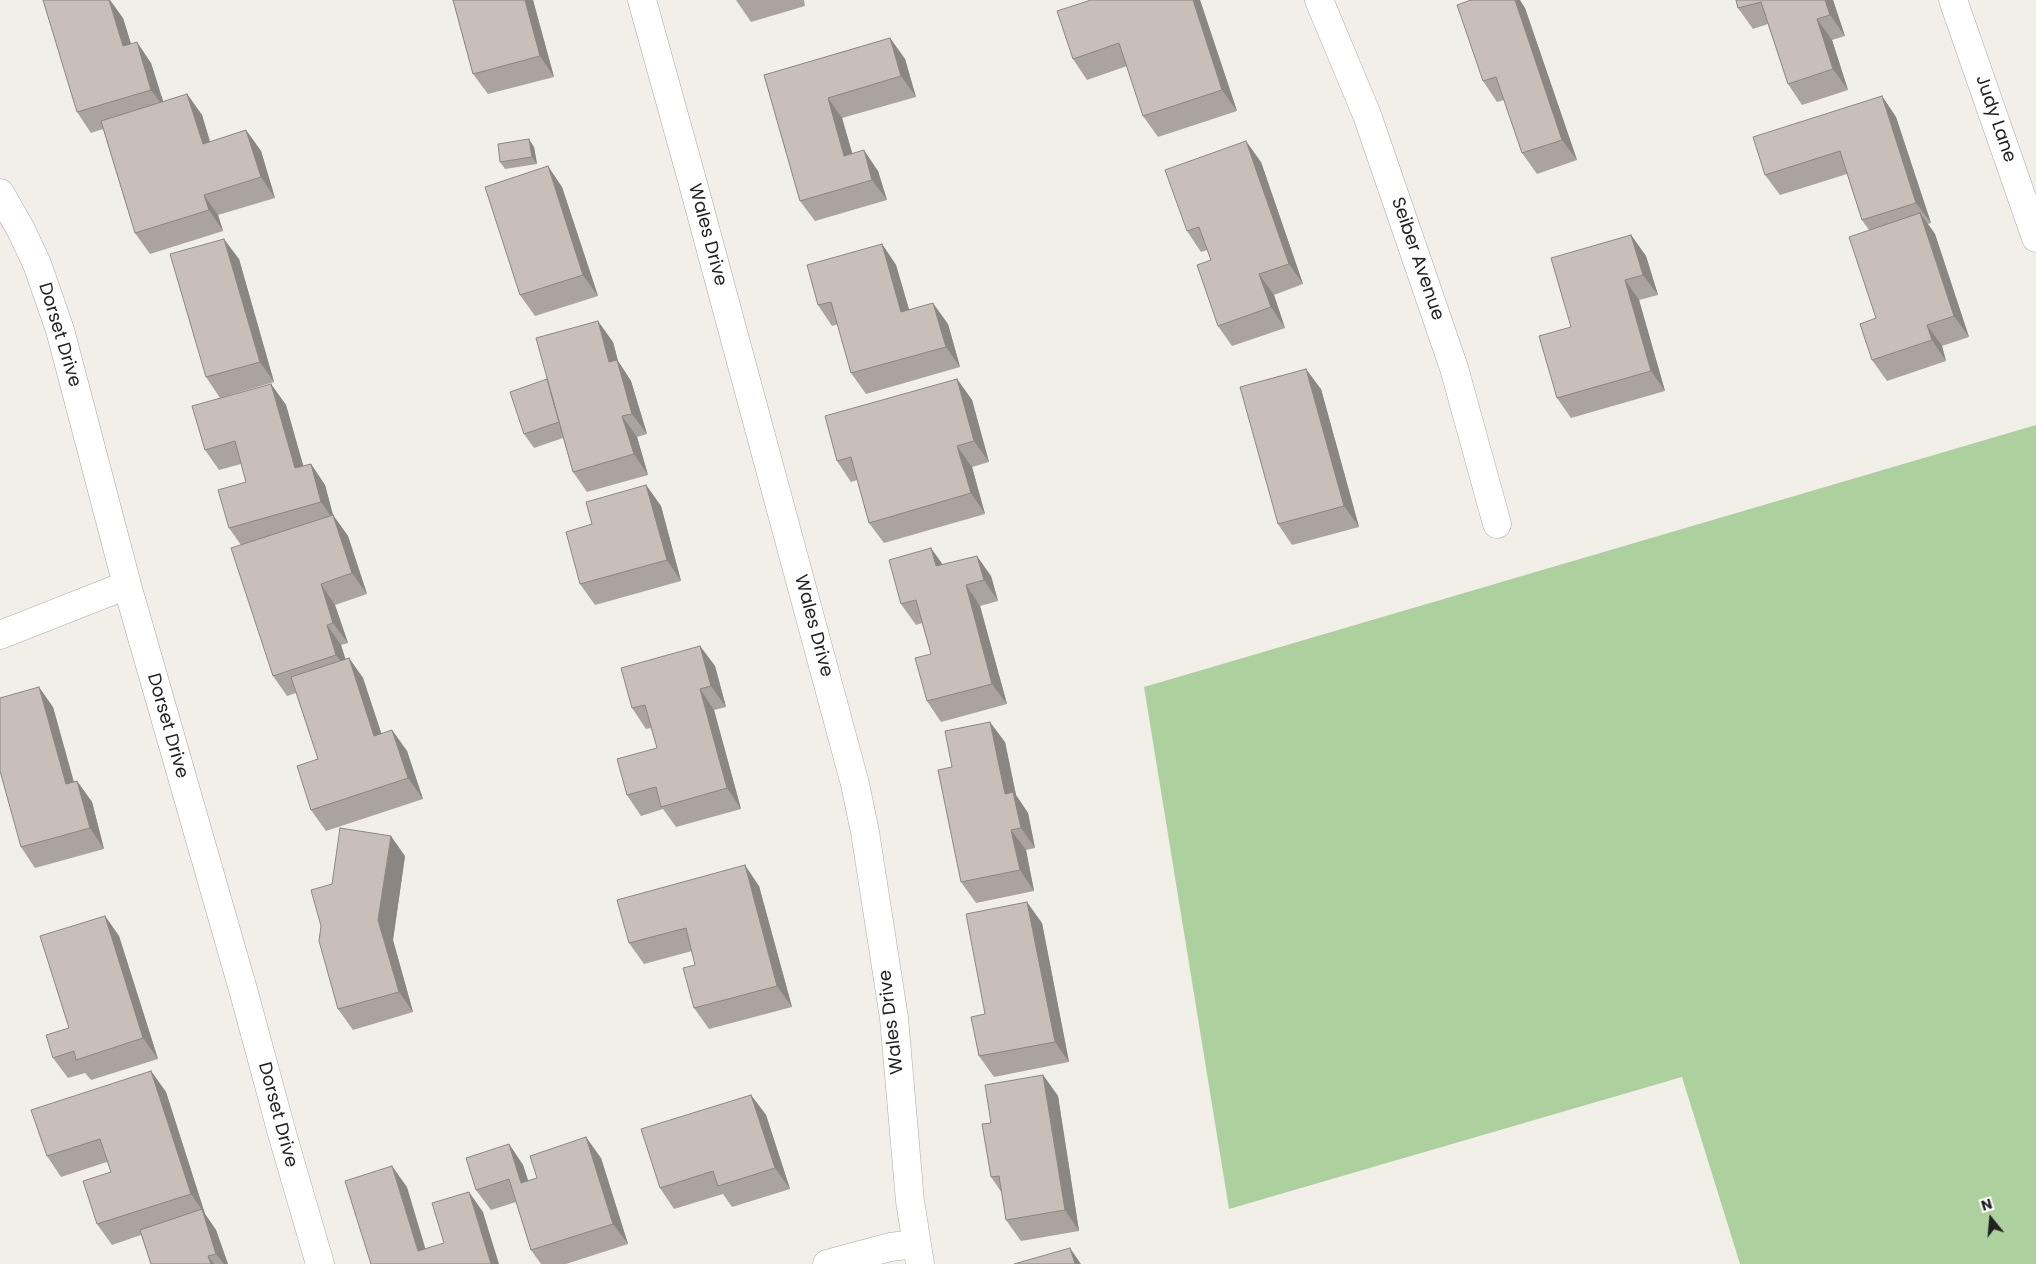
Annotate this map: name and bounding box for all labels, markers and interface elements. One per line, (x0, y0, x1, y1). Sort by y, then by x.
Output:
street label: Judy Lane (1970, 73, 2020, 165)
street label: Wales Drive (683, 182, 731, 288)
street label: Seiber Avenue (1386, 195, 1448, 323)
street label: Dorset Drive (33, 280, 85, 390)
street label: Wales Drive (789, 573, 837, 679)
street label: Dorset Drive (142, 671, 192, 781)
street label: Wales Drive (875, 969, 909, 1075)
street label: Dorset Drive (253, 1060, 301, 1170)
north arrow (1966, 1194, 2016, 1244)
text: N (1979, 1194, 1995, 1216)

